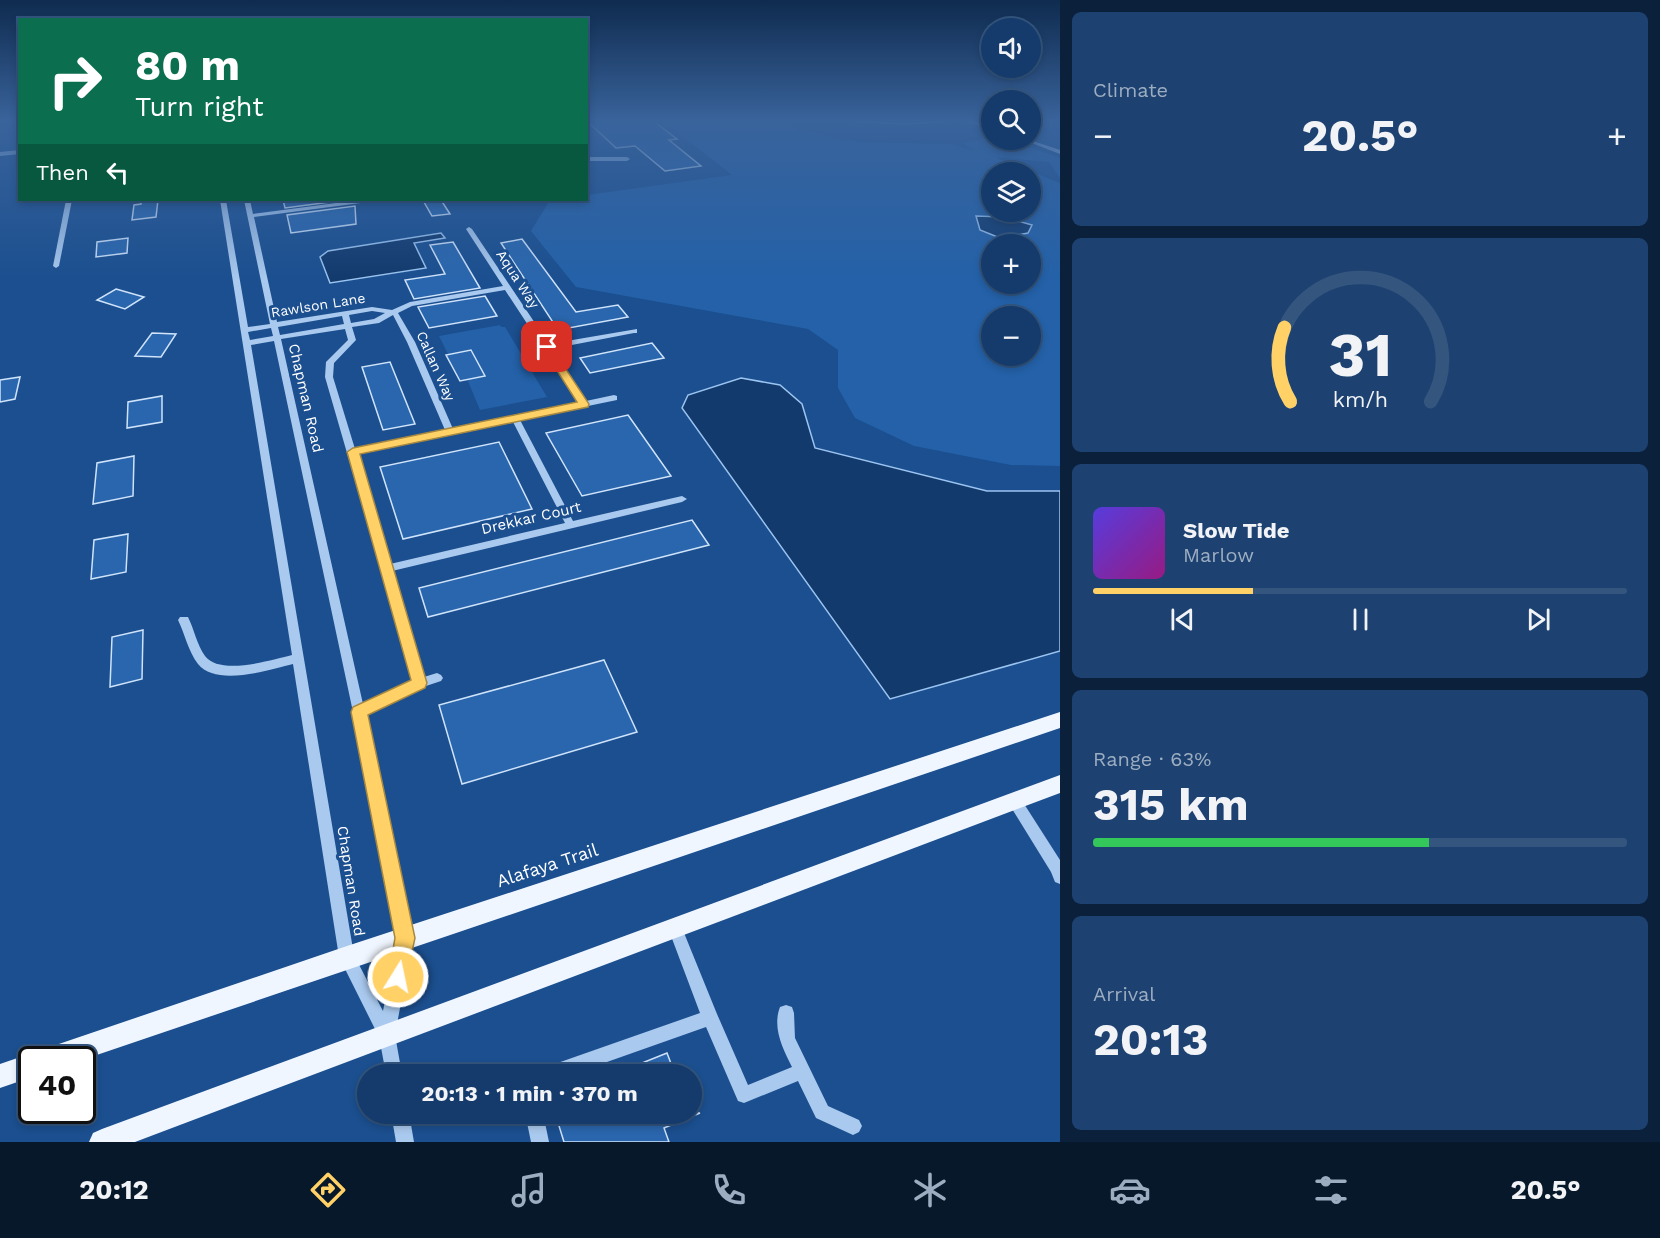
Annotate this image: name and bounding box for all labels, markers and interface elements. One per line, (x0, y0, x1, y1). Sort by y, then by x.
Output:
map controls (981, 18, 1041, 366)
button: sound (981, 18, 1041, 78)
text: 80 m (135, 41, 240, 90)
icon: right (36, 42, 114, 120)
text: Climate (1093, 78, 1168, 102)
button: search (981, 90, 1041, 150)
text: Turn right (135, 91, 264, 123)
text: 20.5° (1302, 109, 1418, 162)
text: − (1093, 116, 1113, 155)
text: + (1607, 116, 1627, 155)
icon: left (101, 156, 134, 189)
text: Then (36, 160, 89, 185)
button: layers (981, 162, 1041, 222)
button: + (981, 234, 1041, 294)
street label: Aqua Way (493, 247, 543, 312)
street label: Rawlson Lane (270, 290, 366, 320)
button: − (981, 306, 1041, 366)
text: 31 (1328, 318, 1392, 391)
pin (521, 321, 572, 372)
street label: Callan Way (413, 329, 459, 404)
icon: arrive (530, 330, 563, 363)
street label: Chapman Road (285, 342, 327, 454)
text: km/h (1332, 387, 1388, 412)
street label: Drekkar Court (479, 498, 583, 538)
text: Slow Tide (1183, 518, 1290, 543)
text: Marlow (1183, 543, 1254, 567)
icon: previous (1166, 603, 1199, 636)
icon: pause (1344, 603, 1377, 636)
icon: next (1522, 603, 1555, 636)
text: Range · 63% (1093, 747, 1211, 771)
text: 315 km (1093, 778, 1249, 831)
street label: Chapman Road (333, 825, 369, 937)
street label: Alafaya Trail (494, 839, 601, 891)
position arrow (366, 945, 430, 1009)
text: Arrival (1093, 982, 1155, 1006)
text: 20:13 (1093, 1013, 1208, 1066)
speed limit sign: 40 (18, 1046, 96, 1124)
text: 20:13 · 1 min · 370 m (421, 1081, 638, 1106)
icon: directions (307, 1169, 349, 1211)
icon: music (508, 1169, 550, 1211)
icon: phone (708, 1169, 750, 1211)
icon: climate (909, 1169, 951, 1211)
icon: car (1109, 1169, 1151, 1211)
icon: filters (1310, 1169, 1352, 1211)
text: 20:12 (79, 1174, 149, 1206)
text: 20.5° (1510, 1174, 1581, 1206)

